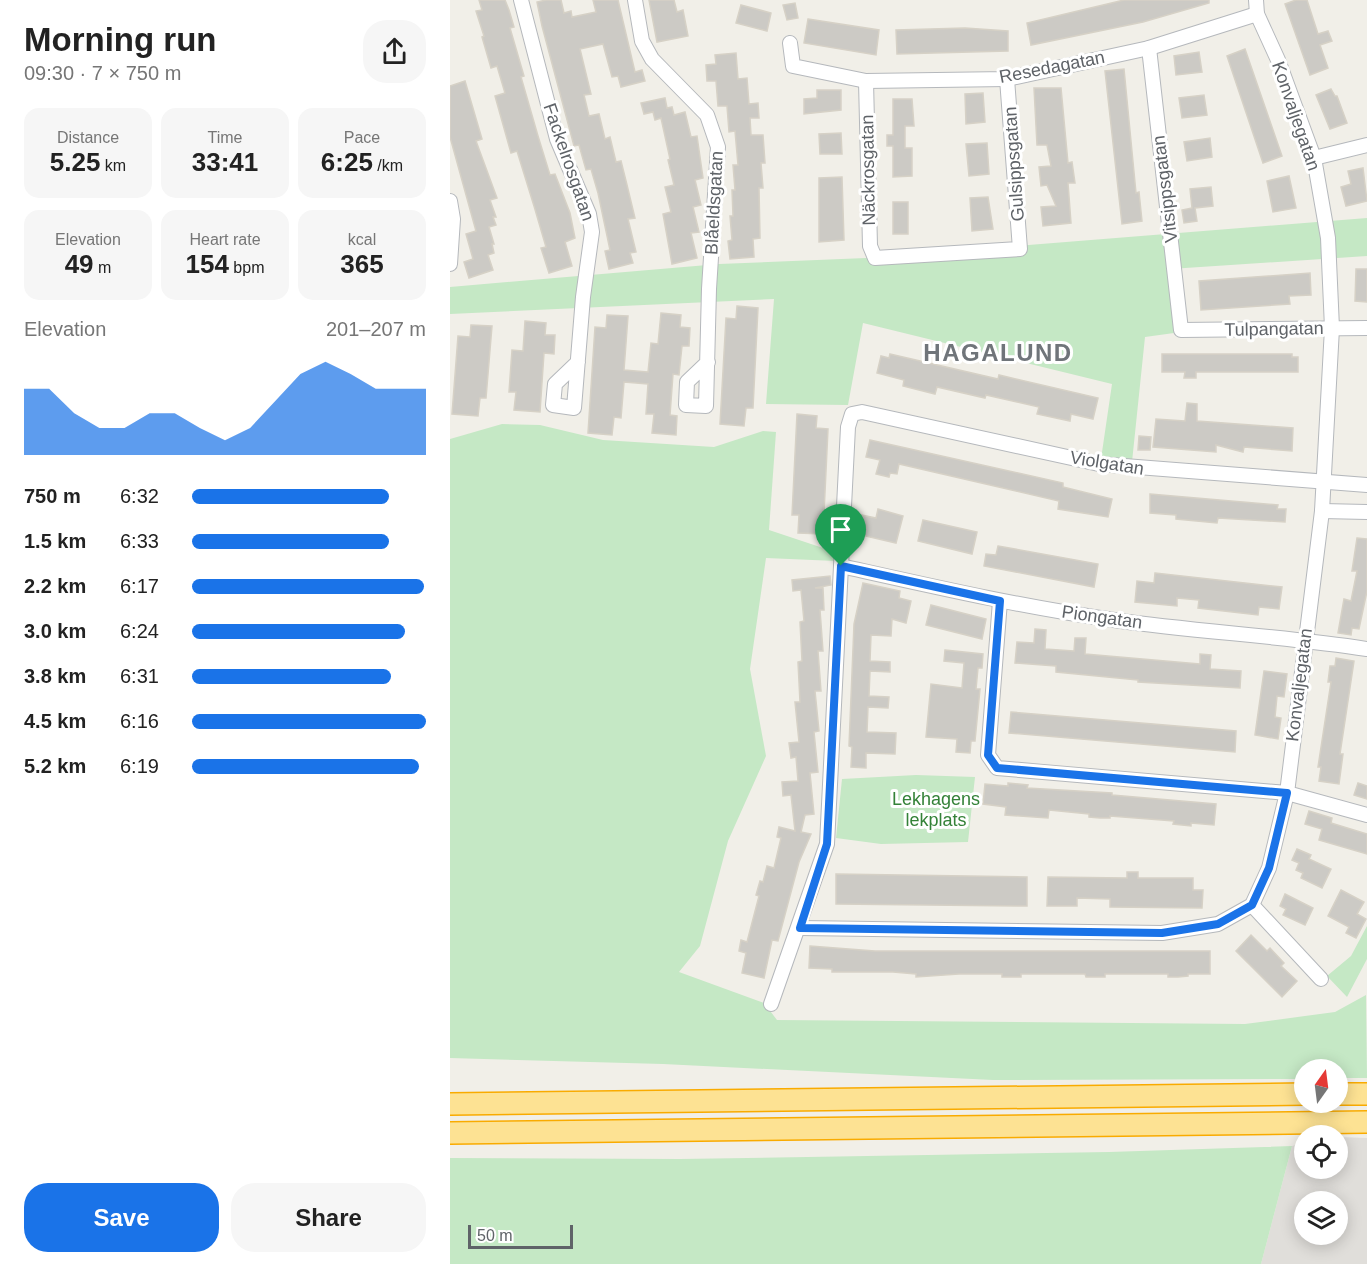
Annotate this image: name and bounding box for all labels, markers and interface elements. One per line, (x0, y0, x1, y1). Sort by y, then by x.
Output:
button: share (363, 20, 426, 83)
text: Morning run (24, 21, 216, 58)
street label: Resedagatan (998, 47, 1106, 87)
street label: Konvaljegatan (1268, 59, 1324, 173)
text: 09:30 · 7 × 750 m (24, 62, 181, 84)
street label: Fackelrosgatan (540, 101, 598, 223)
street label: Gulsippsgatan (1000, 106, 1028, 222)
street label: Näckrosgatan (857, 114, 879, 226)
text: Distance (57, 129, 119, 146)
text: Time (208, 129, 242, 146)
text: Pace (344, 129, 380, 146)
street label: Vitsippsgatan (1149, 134, 1181, 244)
text: 5.25 (50, 147, 100, 177)
text: 33:41 (192, 147, 258, 177)
text: 6:25 (321, 147, 373, 177)
street label: Blåeldsgatan (701, 151, 727, 255)
text: km (100, 157, 126, 174)
text: /km (373, 157, 403, 174)
text: Elevation (55, 231, 121, 248)
text: Heart rate (189, 231, 261, 248)
text: kcal (348, 231, 376, 248)
text: 49 (65, 249, 94, 279)
text: 154 (186, 249, 229, 279)
text: 365 (340, 249, 384, 279)
text: m (94, 259, 111, 276)
text: bpm (229, 259, 264, 276)
text: Elevation (24, 318, 106, 340)
text: 201–207 m (326, 318, 426, 340)
street label: Tulpangatan (1224, 318, 1324, 340)
district label: HAGALUND (923, 339, 1073, 366)
street label: Violgatan (1069, 447, 1145, 479)
text: 750 m (24, 485, 81, 507)
text: 6:32 (120, 485, 159, 507)
pin (815, 504, 866, 566)
icon: arrive (824, 513, 857, 546)
text: 1.5 km (24, 530, 86, 552)
text: 6:33 (120, 530, 159, 552)
text: 2.2 km (24, 575, 86, 597)
text: 6:17 (120, 575, 159, 597)
street label: Piongatan (1060, 601, 1144, 633)
text: 3.0 km (24, 620, 86, 642)
text: 6:24 (120, 620, 159, 642)
street label: Konvaljegatan (1282, 627, 1316, 743)
text: 3.8 km (24, 665, 86, 687)
text: 6:31 (120, 665, 159, 687)
text: 4.5 km (24, 710, 86, 732)
text: 6:16 (120, 710, 159, 732)
text: 5.2 km (24, 755, 86, 777)
text: 6:19 (120, 755, 159, 777)
park label: Lekhagens lekplats (892, 789, 980, 830)
north arrow (1294, 1059, 1348, 1113)
map controls (1294, 1059, 1348, 1245)
button: locate (1294, 1125, 1348, 1179)
button: Save (24, 1183, 219, 1252)
button: Share (231, 1183, 426, 1252)
button: layers (1294, 1191, 1348, 1245)
scale bar (468, 1222, 573, 1250)
text: 50 m (477, 1227, 513, 1244)

